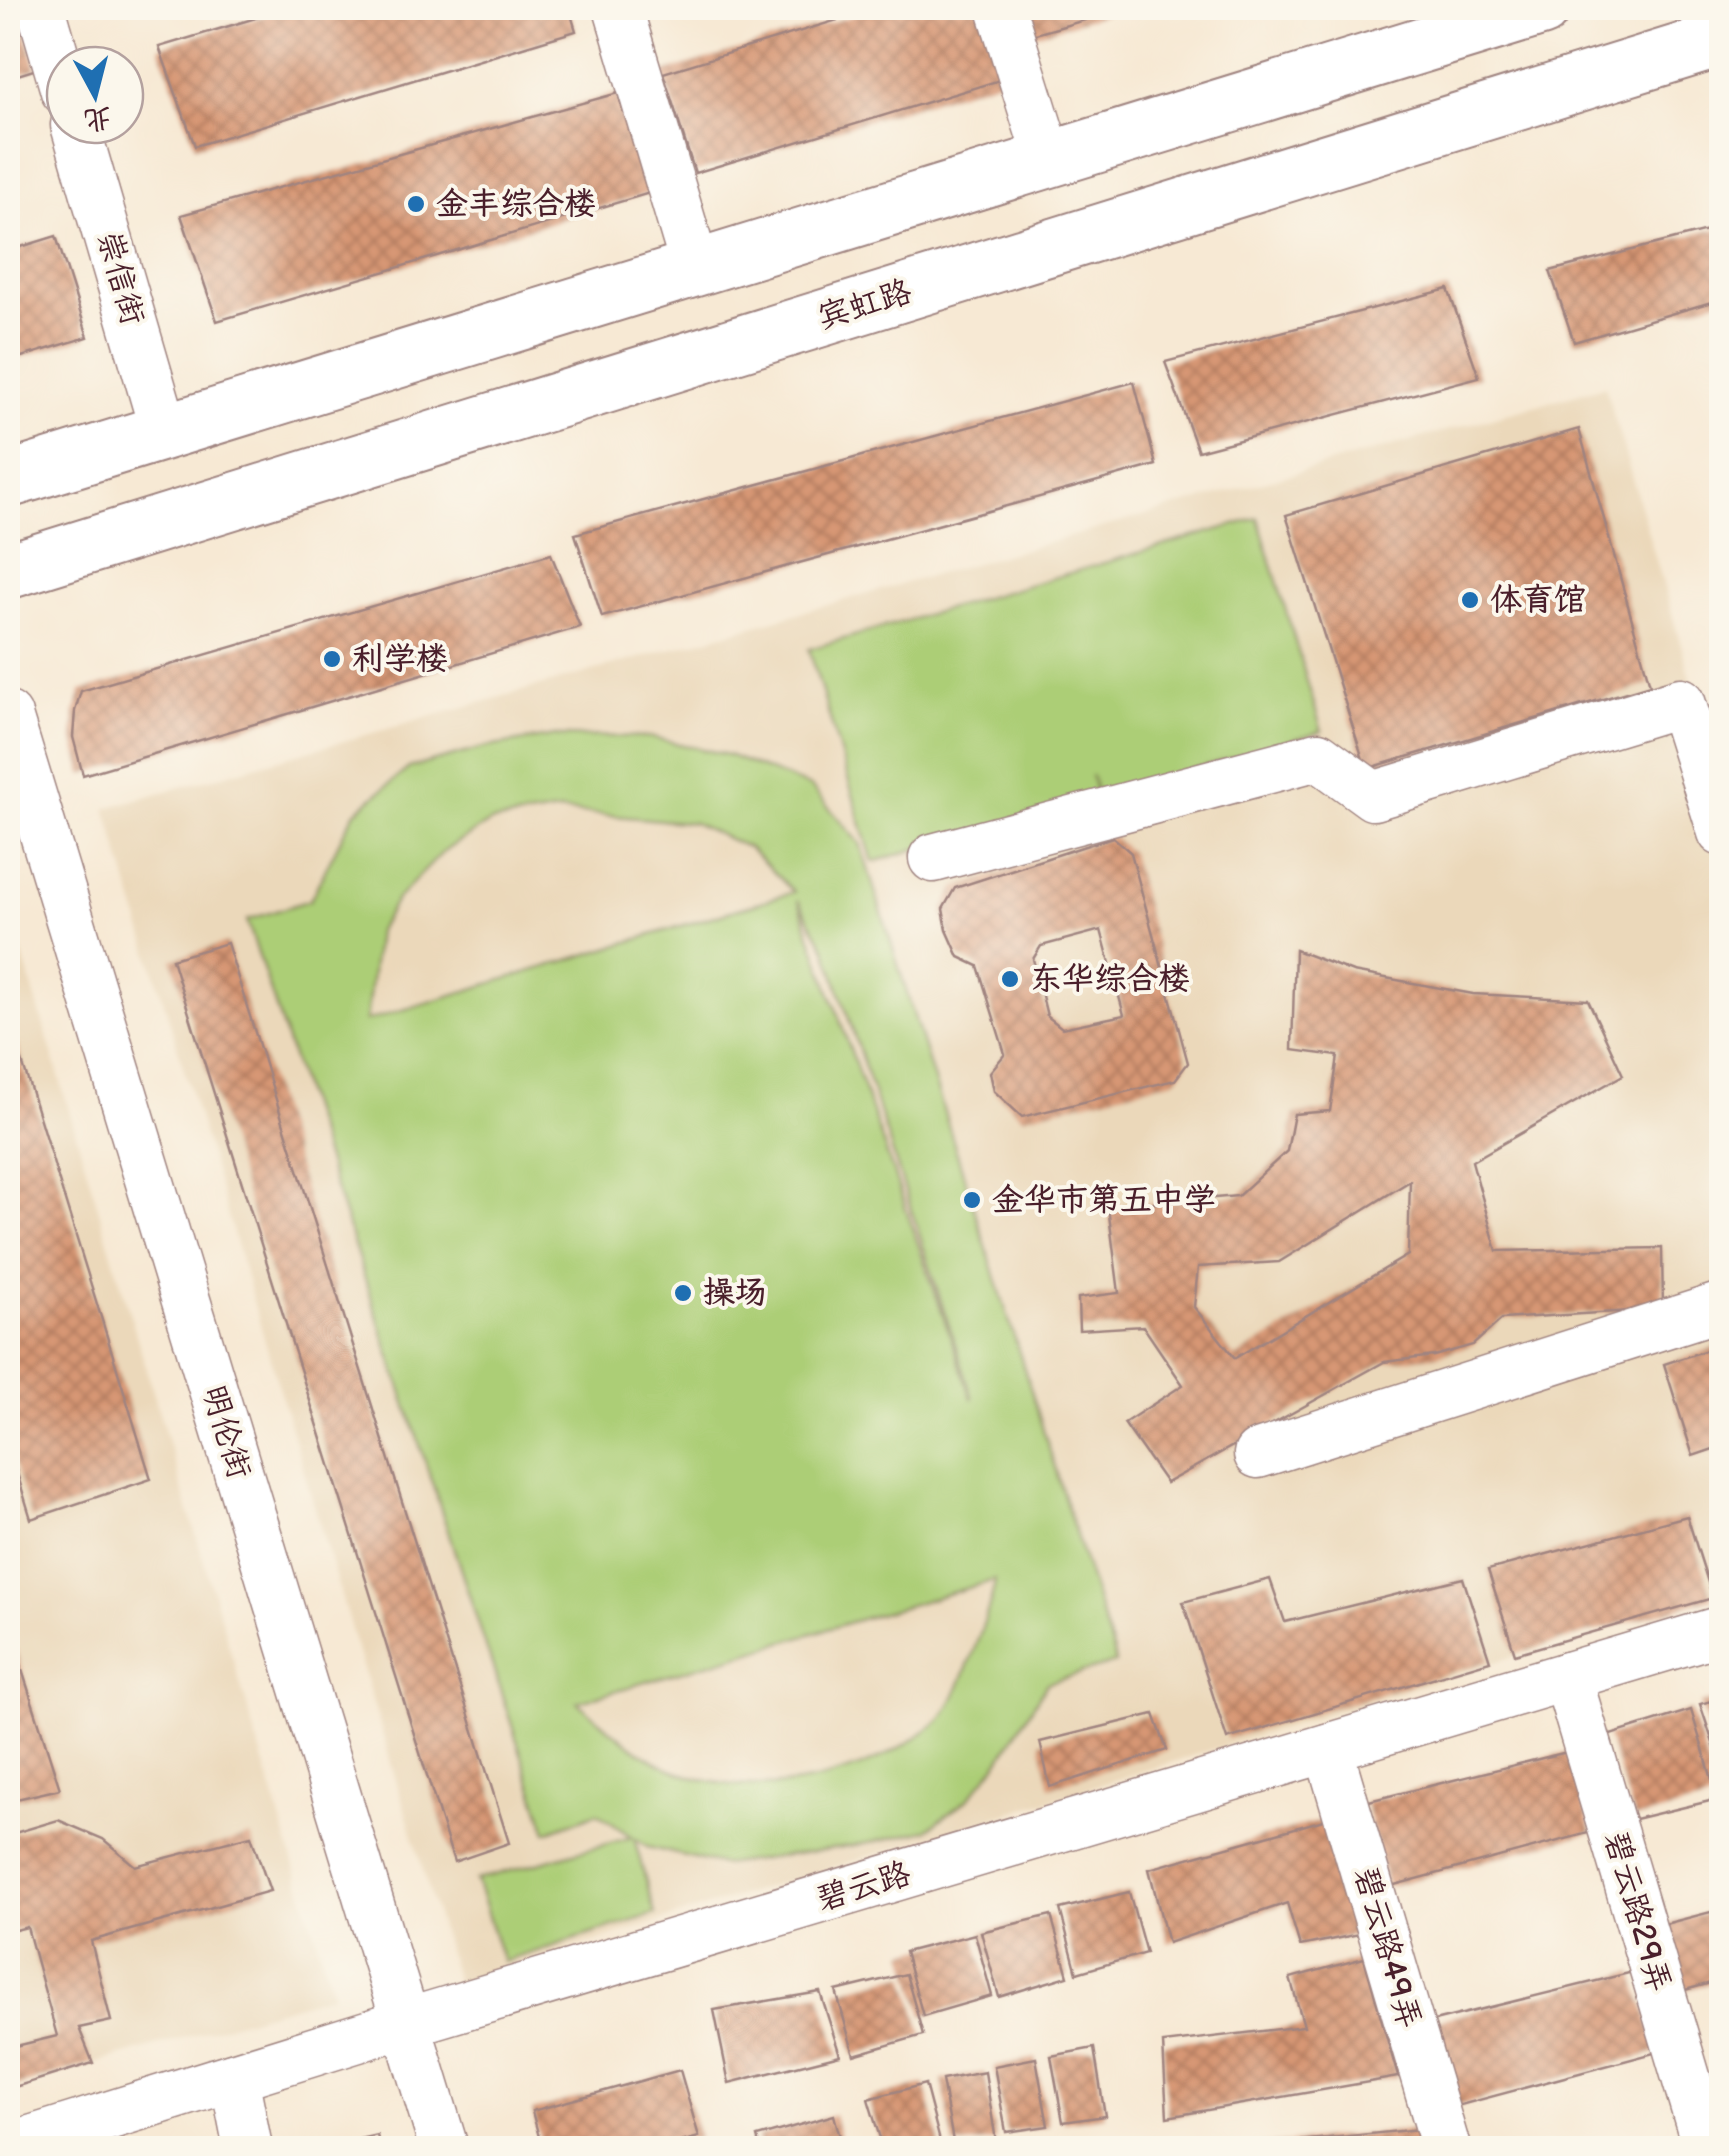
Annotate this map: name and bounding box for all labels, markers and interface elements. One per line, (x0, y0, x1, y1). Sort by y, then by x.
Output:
north arrow (45, 45, 145, 145)
text: 北 (82, 100, 114, 136)
place label: 金丰综合楼 (436, 185, 596, 224)
marker: 金丰综合楼 (405, 193, 427, 215)
street label: 崇信街 (88, 226, 152, 330)
street label: 宾虹路 (813, 272, 917, 338)
place label: 体育馆 (1490, 581, 1586, 620)
marker: 体育馆 (1459, 589, 1481, 611)
place label: 利学楼 (352, 640, 448, 679)
marker: 利学楼 (321, 648, 343, 670)
place label: 东华综合楼 (1030, 960, 1190, 999)
marker: 东华综合楼 (999, 968, 1021, 990)
place label: 金华市第五中学 (992, 1181, 1216, 1220)
marker: 金华市第五中学 (961, 1189, 983, 1211)
place label: 操场 (703, 1274, 767, 1313)
marker: 操场 (672, 1282, 694, 1304)
street label: 明伦街 (193, 1380, 259, 1484)
street label: 碧云路29弄 (1595, 1827, 1679, 1997)
street label: 碧云路 (812, 1854, 916, 1920)
street label: 碧云路49弄 (1345, 1863, 1429, 2033)

